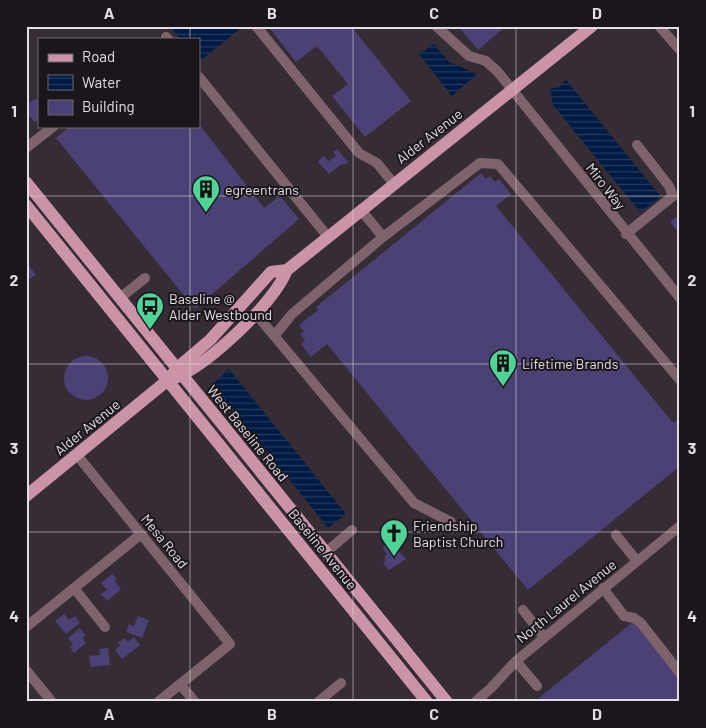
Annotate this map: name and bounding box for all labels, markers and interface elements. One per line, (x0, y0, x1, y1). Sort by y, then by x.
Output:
text: A (104, 3, 115, 22)
text: B (267, 3, 277, 22)
text: C (429, 3, 439, 22)
text: D (592, 3, 602, 22)
legend (38, 38, 200, 128)
text: Road (82, 47, 115, 65)
text: Water (82, 73, 121, 91)
text: Building (82, 97, 135, 115)
text: 1 (11, 101, 17, 120)
text: 1 (689, 101, 695, 120)
street label: Alder Avenue (393, 105, 465, 167)
street label: Miro Way (583, 159, 630, 213)
building icon: egreentrans (191, 174, 221, 213)
place label: egreentrans (225, 181, 299, 198)
text: 2 (10, 270, 19, 289)
text: 2 (688, 270, 697, 289)
place label: Baseline @ Alder Westbound (169, 290, 272, 323)
bus stop icon: Baseline @ Alder Westbound (135, 291, 165, 330)
building icon: Lifetime Brands (488, 348, 518, 387)
place label: Lifetime Brands (522, 355, 619, 372)
street label: West Baseline Road (204, 381, 292, 485)
street label: Alder Avenue (51, 395, 123, 459)
text: 3 (10, 438, 18, 457)
text: 3 (688, 438, 696, 457)
street label: Baseline Avenue (285, 505, 361, 593)
street label: Mesa Road (138, 510, 192, 572)
place label: Friendship Baptist Church (413, 517, 503, 550)
church icon: Friendship Baptist Church (379, 518, 409, 557)
street label: North Laurel Avenue (513, 556, 619, 646)
text: 4 (9, 606, 19, 625)
text: 4 (687, 606, 697, 625)
text: A (104, 704, 115, 723)
text: B (267, 704, 277, 723)
text: C (429, 704, 439, 723)
text: D (592, 704, 602, 723)

